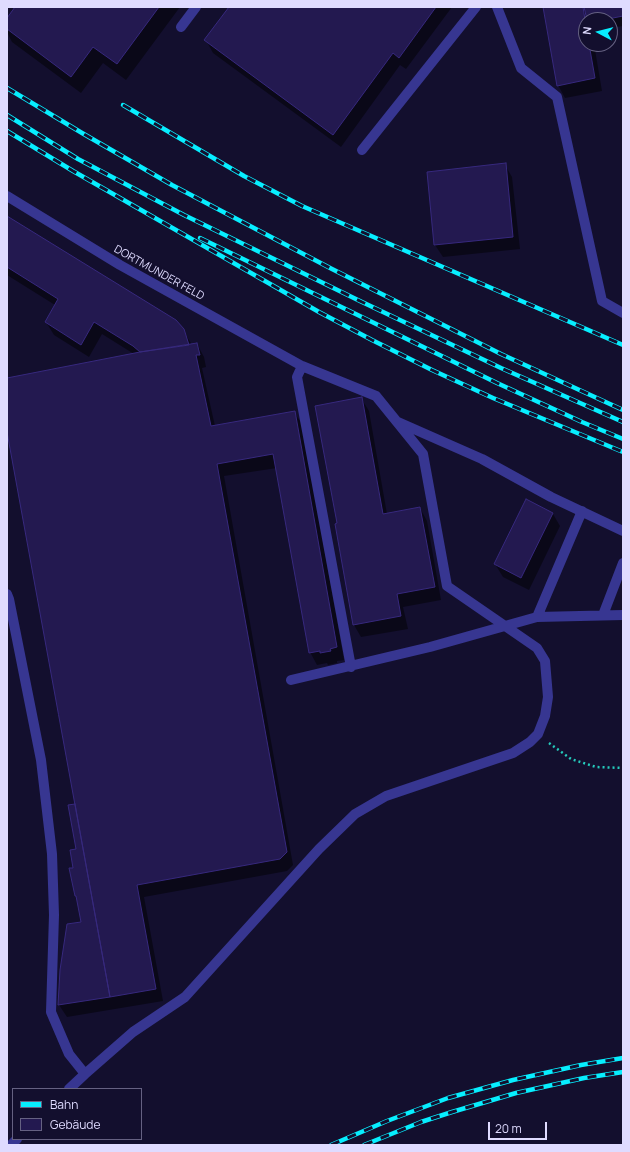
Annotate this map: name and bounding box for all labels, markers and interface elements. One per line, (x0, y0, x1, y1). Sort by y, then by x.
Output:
north arrow (578, 12, 618, 52)
text: N (579, 26, 595, 35)
street label: DORTMUNDER FELD (112, 243, 206, 303)
legend (12, 1088, 142, 1140)
text: Bahn (50, 1096, 78, 1113)
scale bar (490, 1114, 549, 1140)
text: Gebäude (50, 1116, 101, 1133)
text: 20 m (495, 1120, 522, 1137)

